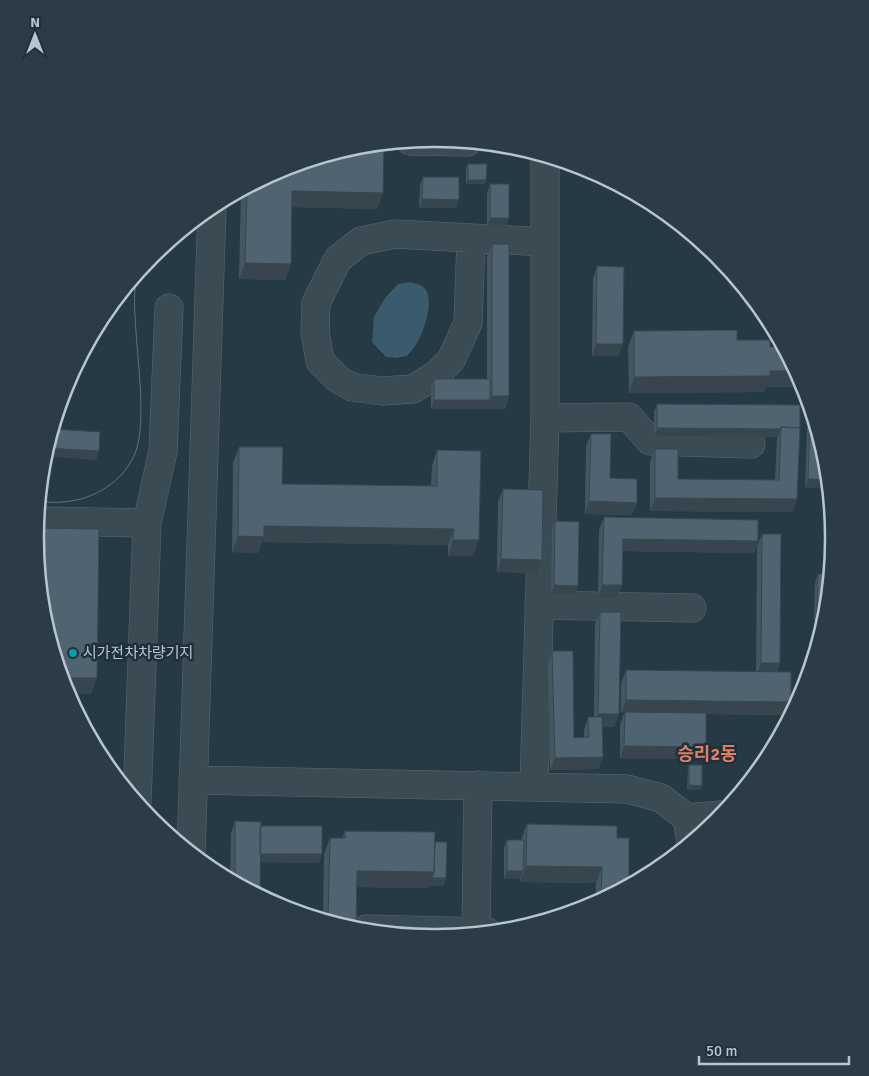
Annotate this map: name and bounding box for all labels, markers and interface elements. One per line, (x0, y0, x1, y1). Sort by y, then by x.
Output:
north arrow (10, 10, 60, 60)
text: N (30, 14, 40, 31)
place label: 시가전차차량기지 (83, 644, 193, 662)
marker: 시가전차차량기지 (67, 647, 79, 659)
district label: 승리2동 (677, 743, 737, 765)
scale bar (699, 1034, 849, 1066)
text: 50 m (706, 1042, 737, 1060)

